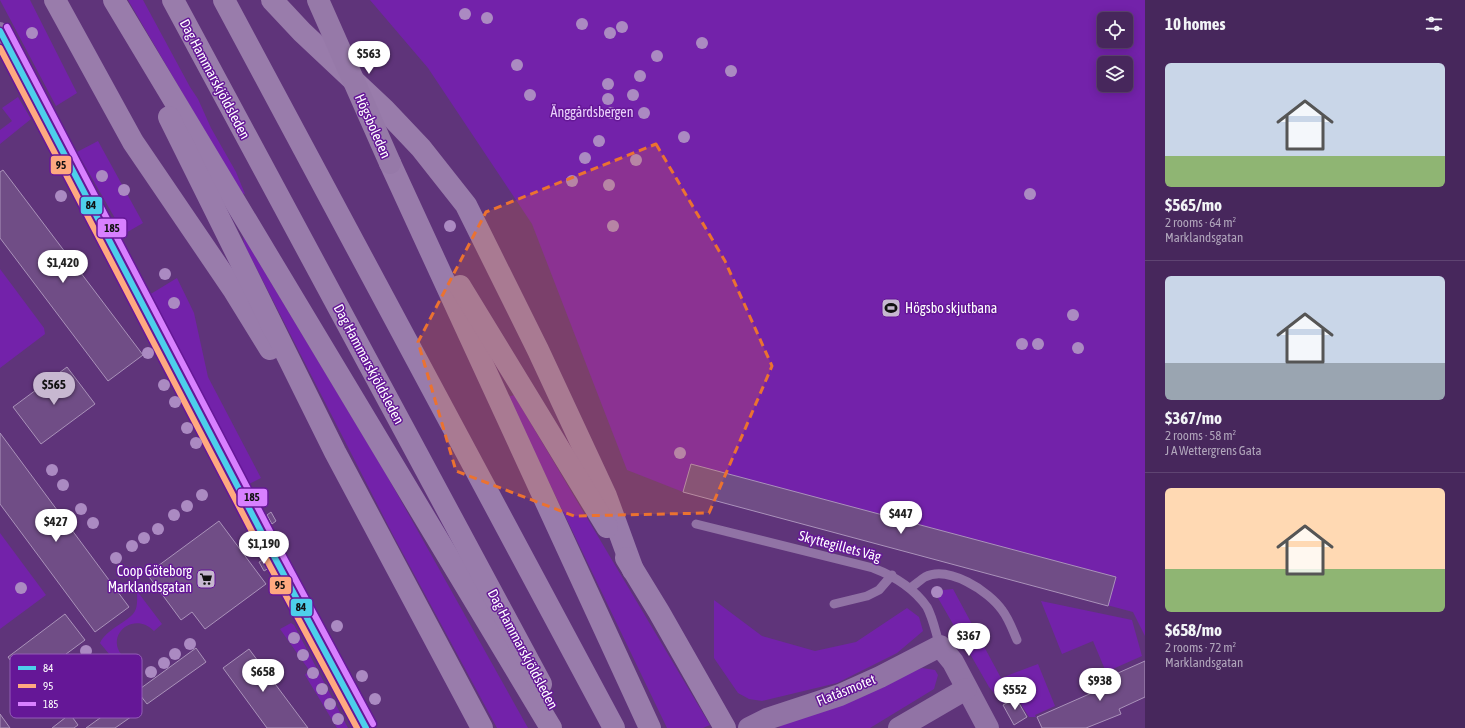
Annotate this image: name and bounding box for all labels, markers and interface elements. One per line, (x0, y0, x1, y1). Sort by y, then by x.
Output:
map controls (1097, 12, 1133, 92)
button: locate (1097, 12, 1133, 48)
icon: filters (1423, 13, 1445, 35)
text: 10 homes (1165, 14, 1226, 34)
street label: Dag Hammarskjöldsleden (177, 16, 253, 142)
pin: $563 (345, 41, 393, 75)
text: $563 (357, 46, 381, 61)
button: layers (1097, 56, 1133, 92)
icon: home (1269, 89, 1341, 161)
street label: Högsboleden (352, 91, 394, 161)
park label: Änggårdsbergen (551, 104, 633, 120)
line badge: 95 (50, 155, 72, 175)
text: 95 (56, 159, 66, 171)
text: $565/mo (1165, 195, 1222, 215)
line badge: 84 (80, 196, 103, 215)
text: 84 (86, 199, 96, 211)
text: 2 rooms · 64 m² (1165, 215, 1236, 230)
line badge: 185 (97, 218, 127, 238)
text: 185 (104, 222, 120, 234)
text: Marklandsgatan (1165, 230, 1243, 245)
pin: $1,420 (30, 250, 96, 284)
text: $1,420 (47, 255, 79, 270)
sports icon: Högsbo skjutbana (880, 297, 902, 319)
place label: Högsbo skjutbana (905, 300, 997, 316)
street label: Dag Hammarskjöldsleden (331, 301, 407, 427)
icon: home (1269, 302, 1341, 374)
pin: $565 (30, 372, 78, 406)
text: $565 (42, 377, 66, 392)
text: $367/mo (1165, 408, 1222, 428)
text: 2 rooms · 58 m² (1165, 428, 1236, 443)
text: J A Wettergrens Gata (1165, 443, 1261, 458)
line badge: 185 (237, 488, 268, 507)
text: 185 (244, 491, 260, 503)
pin: $447 (877, 501, 925, 535)
text: $447 (889, 506, 913, 521)
pin: $427 (32, 509, 80, 543)
text: $427 (44, 514, 68, 529)
icon: home (1269, 514, 1341, 586)
street label: Skyttegillets Väg (797, 527, 883, 565)
pin: $1,190 (231, 531, 297, 565)
text: $1,190 (248, 536, 280, 551)
place label: Coop Göteborg Marklandsgatan (108, 563, 192, 595)
supermarket icon: Coop Göteborg Marklandsgatan (195, 568, 217, 590)
line badge: 95 (269, 576, 292, 595)
text: 95 (275, 579, 285, 591)
street label: Dag Hammarskjöldsleden (485, 586, 561, 712)
line badge: 84 (290, 598, 313, 617)
text: 84 (296, 601, 306, 613)
text: $658/mo (1165, 620, 1222, 640)
pin: $367 (945, 623, 993, 657)
text: $367 (957, 628, 981, 643)
text: 2 rooms · 72 m² (1165, 640, 1236, 655)
legend (10, 654, 142, 718)
text: Marklandsgatan (1165, 655, 1243, 670)
pin: $658 (239, 659, 287, 693)
text: 84 (43, 662, 53, 674)
text: $658 (251, 664, 275, 679)
pin: $938 (1076, 668, 1124, 702)
street label: Flatåsmotet (814, 671, 878, 709)
text: $938 (1088, 673, 1112, 688)
pin: $552 (991, 677, 1039, 711)
text: 95 (43, 680, 53, 692)
text: $552 (1003, 682, 1027, 697)
text: 185 (43, 698, 59, 710)

